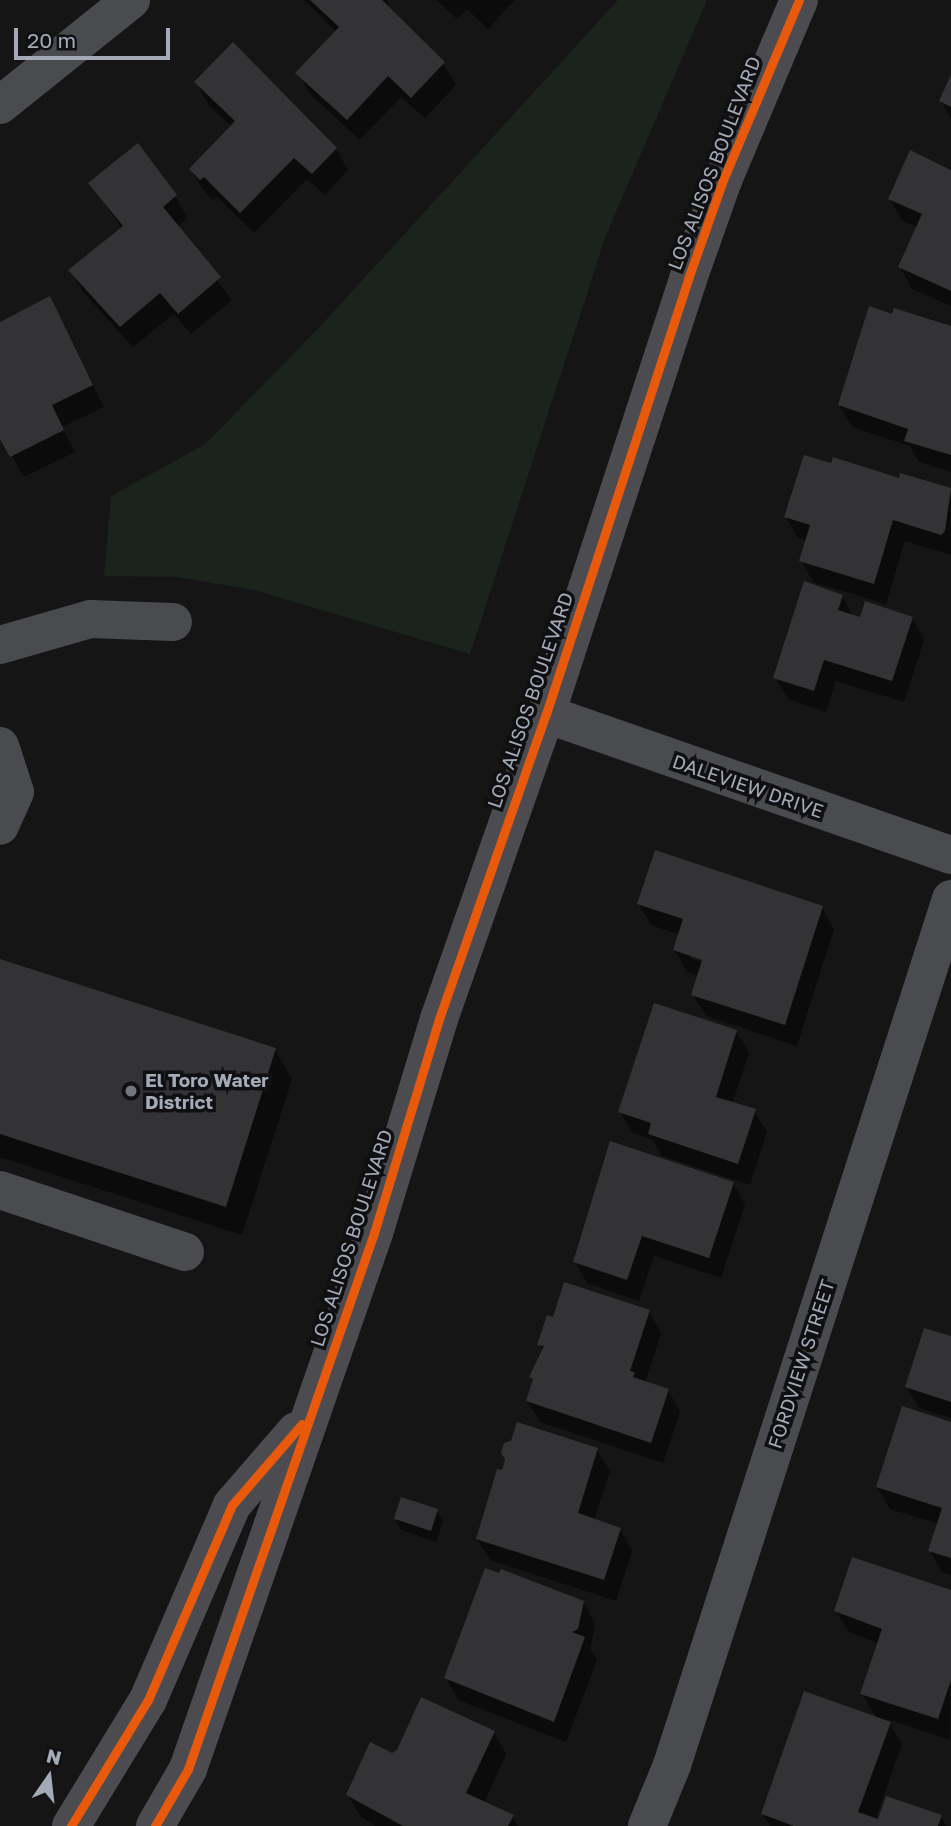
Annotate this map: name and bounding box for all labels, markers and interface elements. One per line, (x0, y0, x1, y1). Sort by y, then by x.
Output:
scale bar (18, 14, 173, 58)
text: 20 m (27, 27, 76, 53)
street label: LOS ALISOS BOULEVARD (663, 53, 765, 273)
street label: LOS ALISOS BOULEVARD (482, 589, 578, 811)
street label: DALEVIEW DRIVE (670, 749, 826, 823)
place label: El Toro Water District (145, 1069, 269, 1113)
marker: El Toro Water District (123, 1083, 139, 1099)
street label: LOS ALISOS BOULEVARD (305, 1127, 397, 1349)
street label: FORDVIEW STREET (763, 1277, 839, 1451)
north arrow (14, 1742, 84, 1812)
text: N (44, 1743, 64, 1769)

